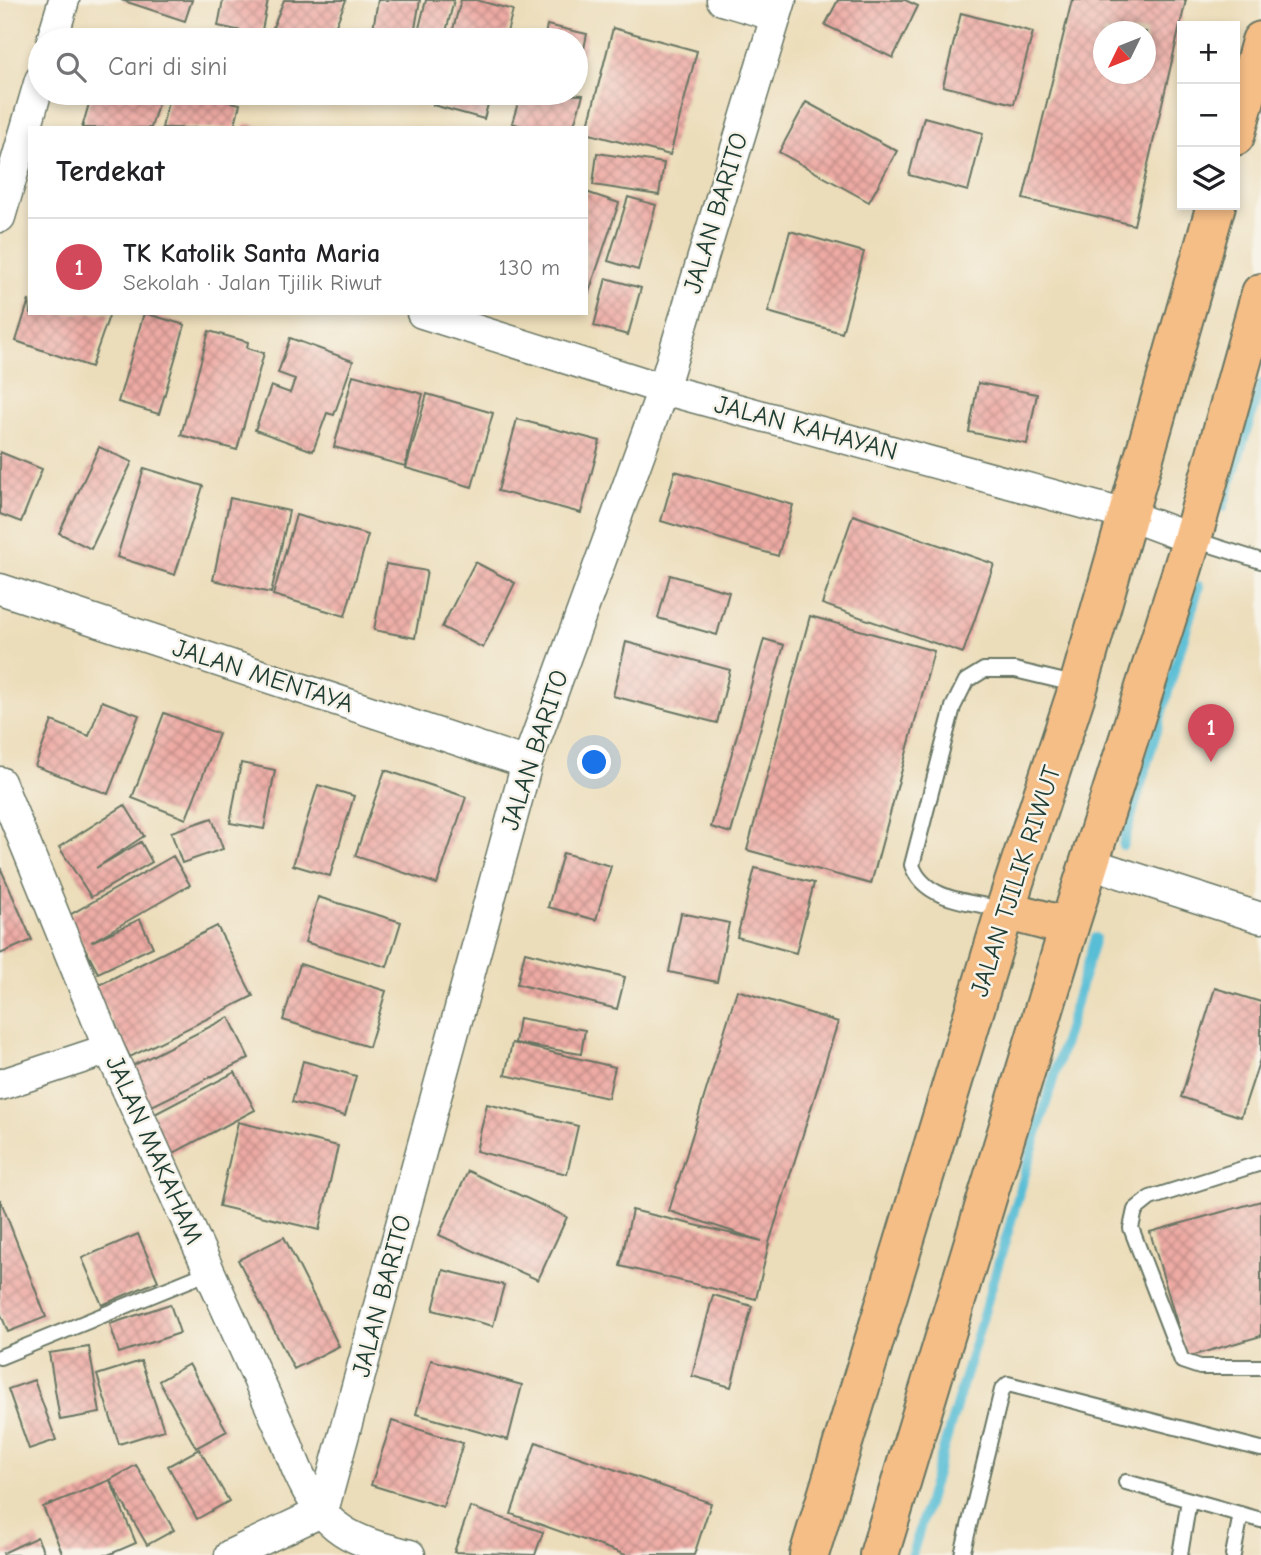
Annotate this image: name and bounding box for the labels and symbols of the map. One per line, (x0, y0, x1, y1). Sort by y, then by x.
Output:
north arrow (1093, 21, 1156, 84)
street label: JALAN BARITO (677, 129, 755, 297)
street label: JALAN KAHAYAN (711, 389, 901, 467)
street label: JALAN MENTAYA (169, 633, 357, 719)
street label: JALAN BARITO (495, 666, 575, 834)
pin: 1 (1188, 704, 1234, 762)
your location (577, 745, 611, 779)
street label: JALAN TJILIK RIWUT (964, 761, 1068, 1000)
street label: JALAN MAKAHAM (99, 1051, 209, 1249)
street label: JALAN BARITO (346, 1212, 418, 1380)

